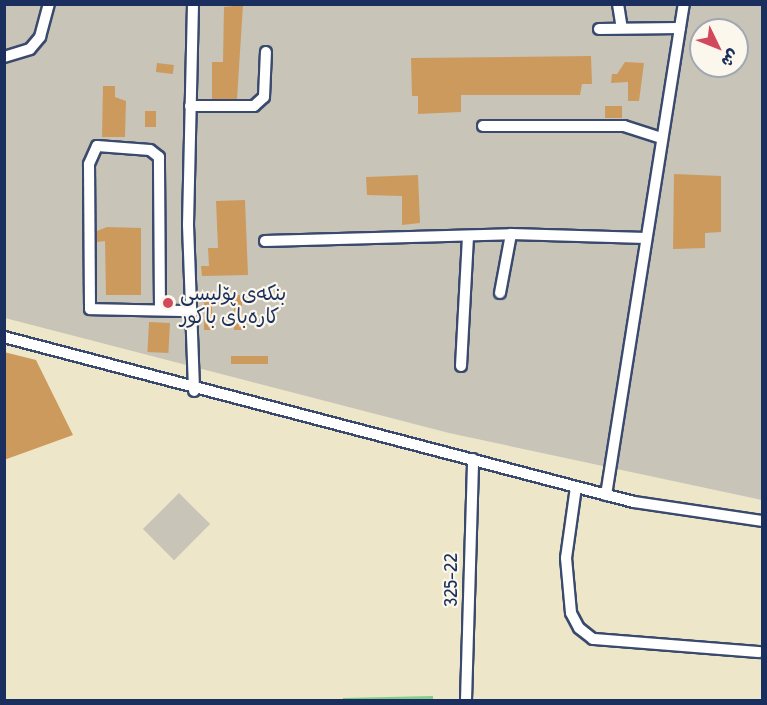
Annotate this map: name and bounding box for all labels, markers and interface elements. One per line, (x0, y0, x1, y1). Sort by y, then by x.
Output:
north arrow (689, 18, 749, 78)
text: ش (717, 45, 745, 73)
place label: بنکەی پۆلیسی کارەبای باکور (180, 280, 286, 327)
marker: بنکەی پۆلیسی کارەبای باکور (161, 296, 175, 310)
street label: 325-22 (437, 553, 461, 607)

